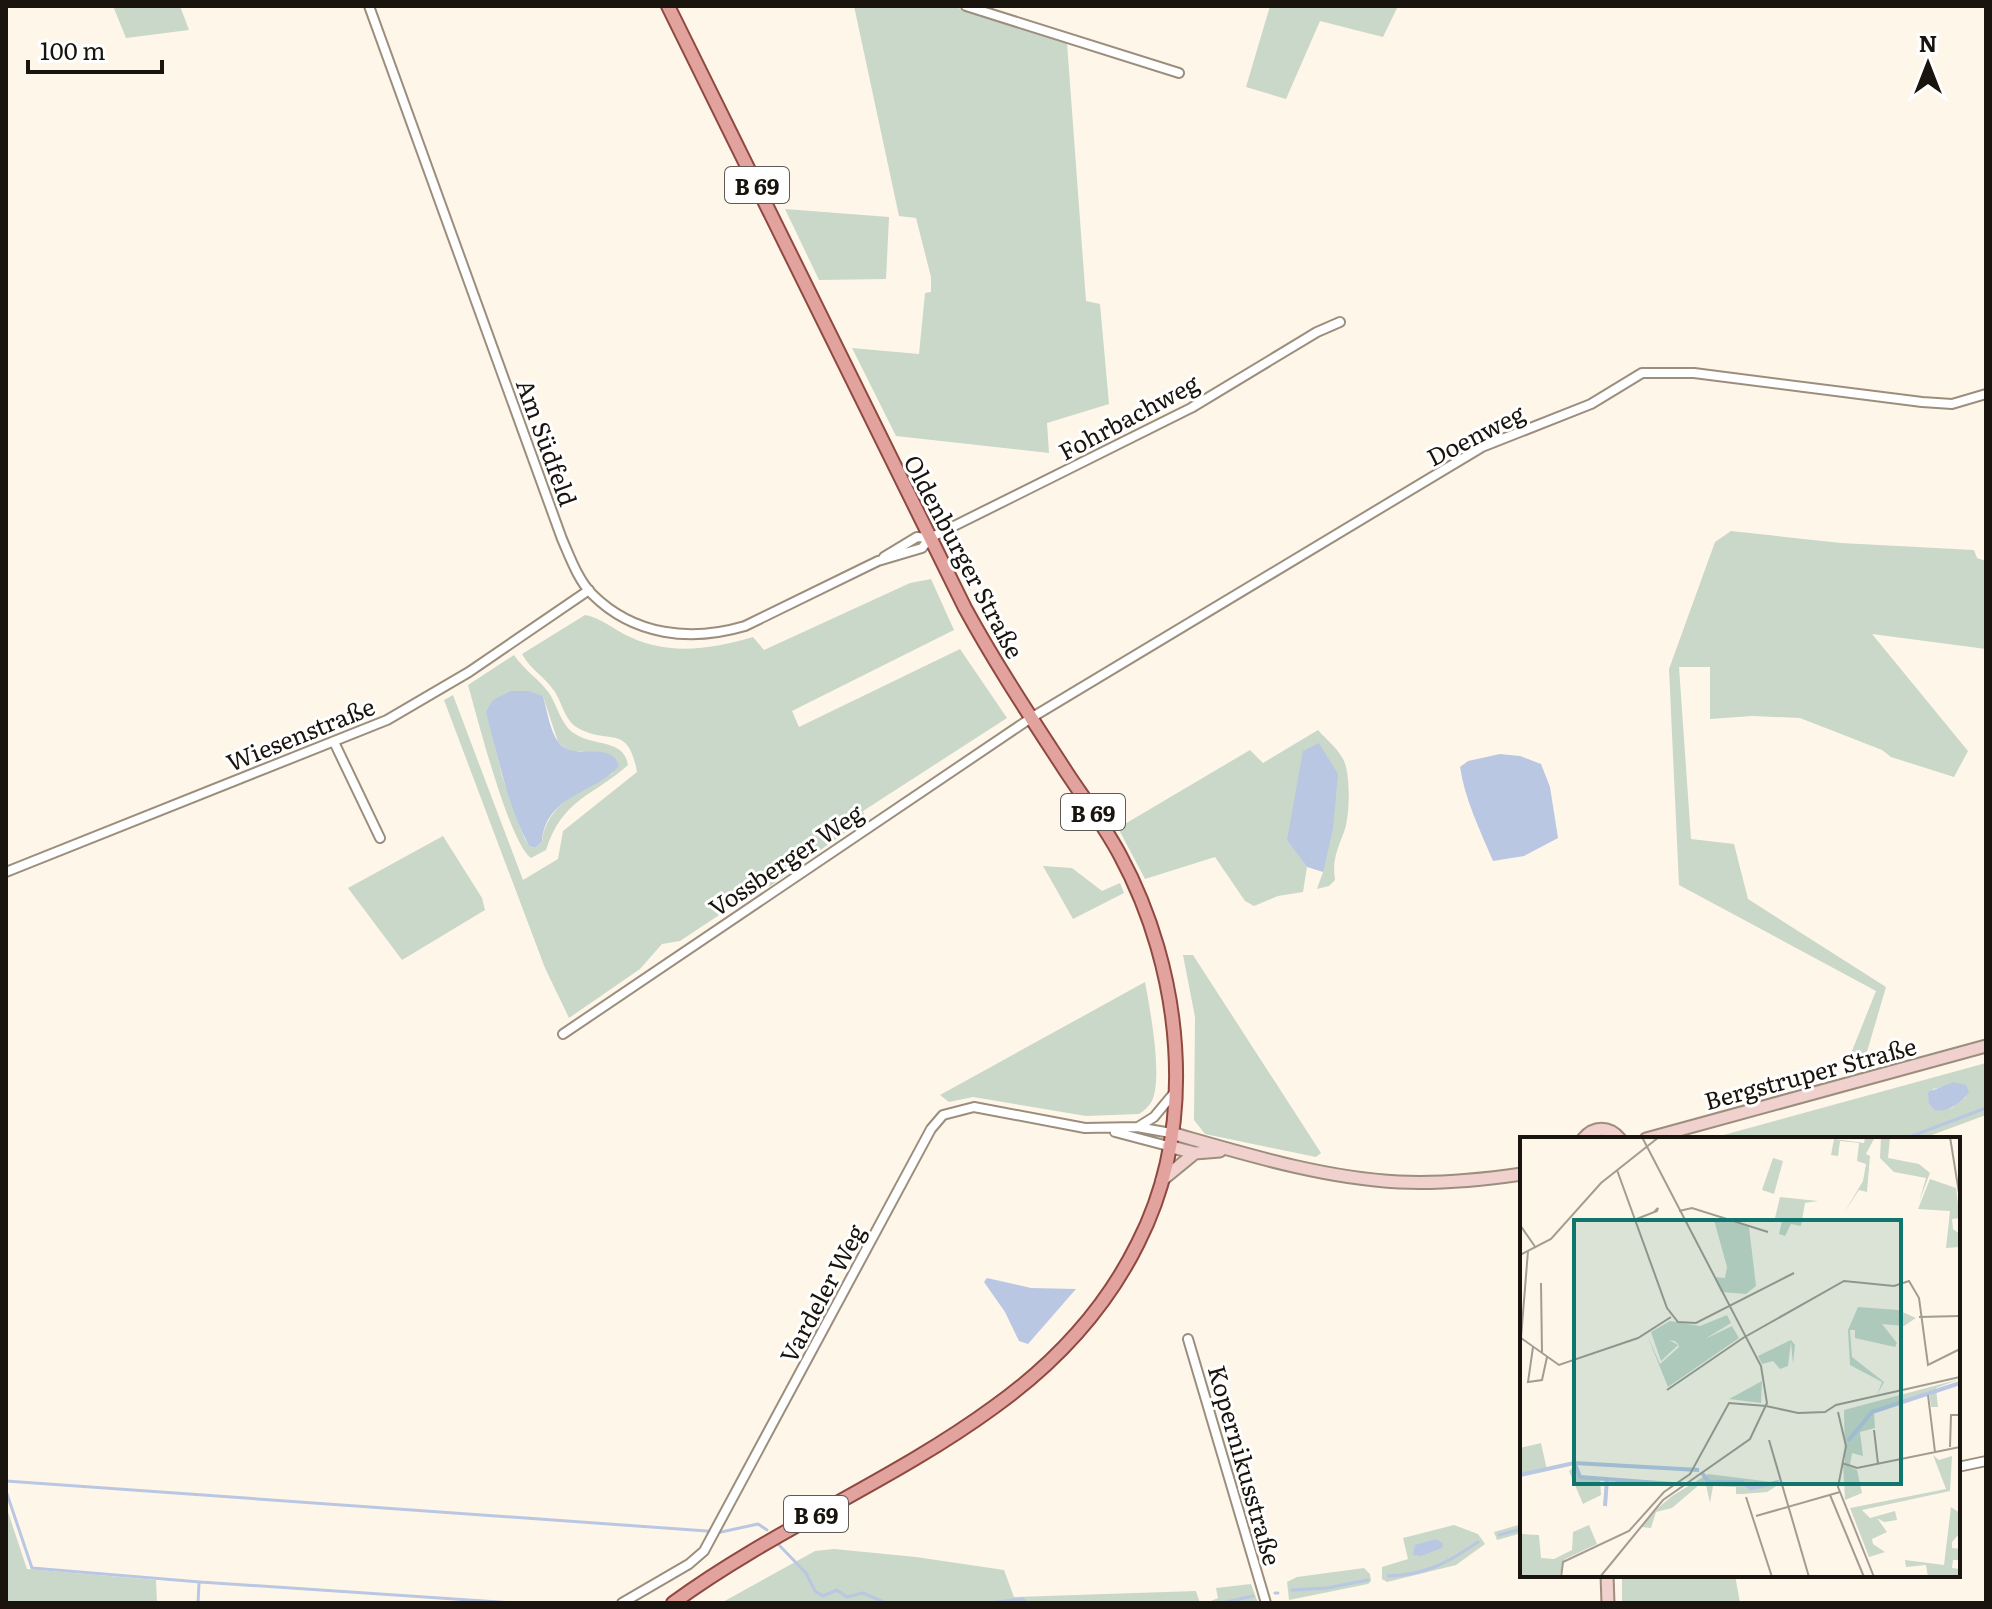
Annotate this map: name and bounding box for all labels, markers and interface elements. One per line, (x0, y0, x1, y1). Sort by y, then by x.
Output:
scale bar (28, 24, 162, 74)
north arrow (1888, 24, 1968, 104)
text: N (1919, 26, 1937, 59)
text: 100 m (40, 32, 106, 67)
road number: B 69 (725, 167, 789, 203)
street label: Fohrbachweg (1052, 364, 1205, 468)
street label: Am Südfeld (509, 374, 587, 511)
street label: Doenweg (1420, 394, 1531, 474)
street label: Oldenburger Straße (896, 448, 1034, 664)
street label: Wiesenstraße (221, 687, 379, 779)
street label: Vossberger Weg (701, 794, 870, 924)
road number: B 69 (1061, 794, 1125, 830)
street label: Bergstruper Straße (1700, 1027, 1920, 1117)
inset map (1520, 1137, 1960, 1577)
street label: Vardeler Weg (770, 1217, 873, 1369)
street label: Kopernikusstraße (1201, 1361, 1291, 1569)
road number: B 69 (784, 1496, 848, 1532)

